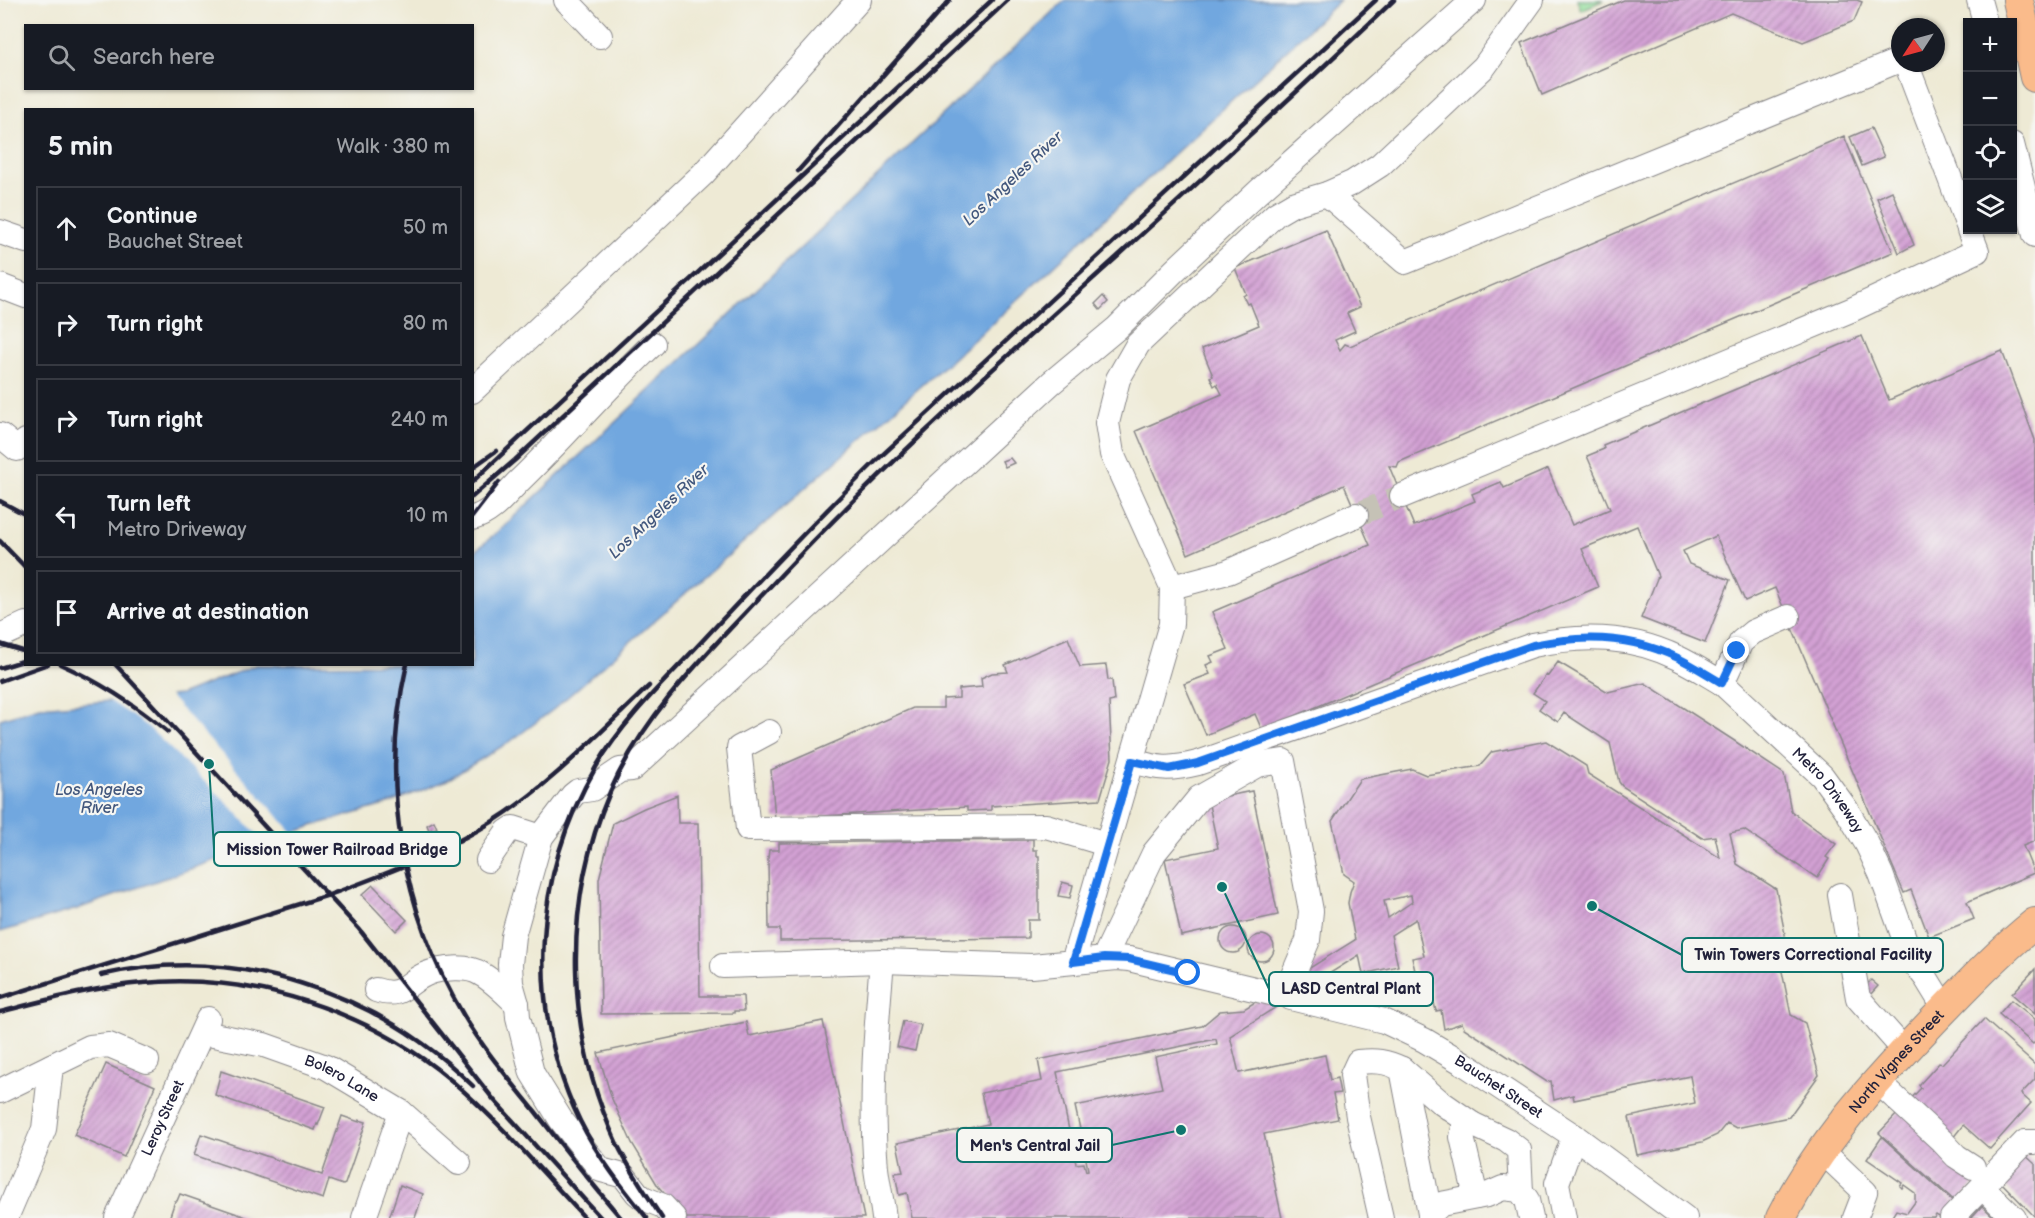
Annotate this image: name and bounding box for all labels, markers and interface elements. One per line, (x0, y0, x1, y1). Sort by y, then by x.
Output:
north arrow (1891, 18, 1945, 72)
map controls (1963, 18, 2017, 234)
button: + (1963, 18, 2017, 72)
search box (24, 24, 474, 90)
icon: search (45, 41, 78, 74)
text: Search here (93, 44, 215, 71)
button: − (1963, 72, 2017, 126)
button: locate (1963, 126, 2017, 180)
water label: Los Angeles River (959, 127, 1068, 230)
text: 5 min (48, 132, 113, 163)
text: Walk · 380 m (337, 135, 450, 159)
button: layers (1963, 180, 2017, 234)
text: Continue (107, 203, 197, 230)
icon: ahead (50, 212, 83, 245)
text: 50 m (403, 216, 448, 240)
text: Bauchet Street (107, 230, 243, 254)
icon: right (50, 308, 83, 341)
text: Turn right (107, 311, 203, 338)
text: 80 m (403, 312, 448, 336)
icon: right (50, 404, 83, 437)
text: Turn right (107, 407, 203, 434)
text: 240 m (391, 408, 448, 432)
water label: Los Angeles River (605, 460, 714, 563)
text: Turn left (107, 491, 191, 518)
icon: left (50, 500, 83, 533)
text: 10 m (407, 504, 448, 528)
text: Metro Driveway (107, 518, 247, 542)
icon: arrive (50, 596, 83, 629)
text: Arrive at destination (107, 599, 309, 626)
route end (1723, 637, 1749, 663)
street label: Metro Driveway (1788, 743, 1868, 836)
water label: Los Angeles River (55, 781, 143, 818)
callout: Mission Tower Railroad Bridge (214, 832, 460, 866)
text: Mission Tower Railroad Bridge (226, 841, 448, 860)
callout: Twin Towers Correctional Facility (1682, 938, 1943, 972)
text: Twin Towers Correctional Facility (1694, 946, 1932, 965)
route start (1174, 959, 1200, 985)
callout: LASD Central Plant (1269, 972, 1433, 1006)
text: LASD Central Plant (1281, 980, 1422, 999)
street label: North Vignes Street (1845, 1006, 1948, 1117)
street label: Bolero Lane (302, 1051, 383, 1106)
street label: Bauchet Street (1451, 1051, 1547, 1123)
street label: Leroy Street (137, 1077, 188, 1159)
callout: Men's Central Jail (957, 1128, 1112, 1162)
text: Men's Central Jail (970, 1137, 1100, 1156)

